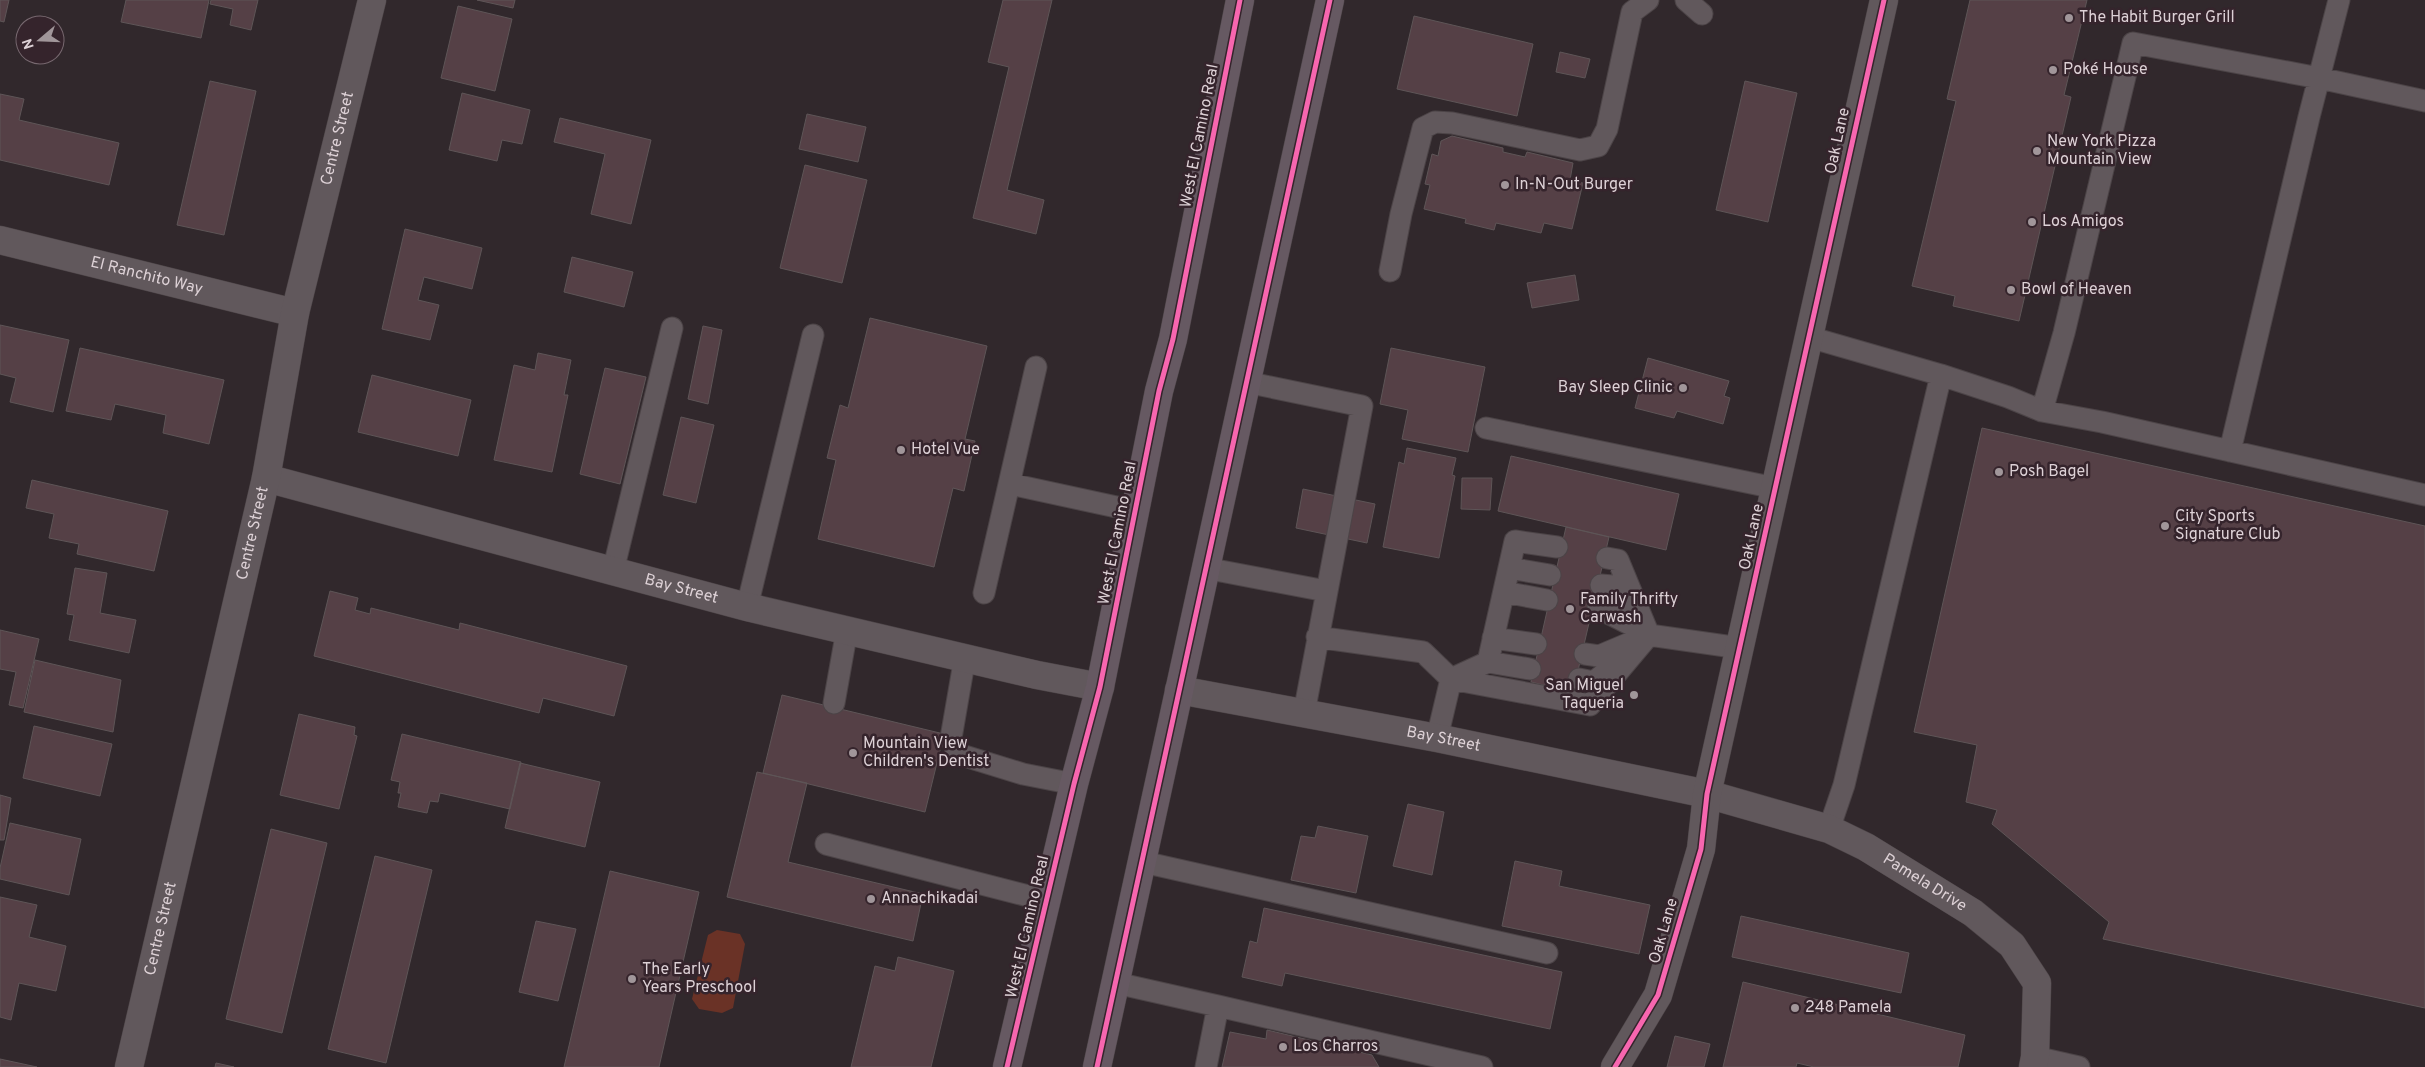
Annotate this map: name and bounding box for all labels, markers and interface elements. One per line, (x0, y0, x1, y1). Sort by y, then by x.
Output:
place label: The Habit Burger Grill (2079, 8, 2235, 28)
marker: The Habit Burger Grill (2063, 12, 2075, 24)
north arrow (15, 15, 65, 65)
text: N (19, 36, 39, 51)
place label: Poké House (2063, 60, 2148, 80)
street label: West El Camino Real (1176, 62, 1224, 210)
marker: Poké House (2047, 64, 2059, 76)
street label: Centre Street (317, 90, 359, 187)
street label: Oak Lane (1821, 106, 1855, 176)
place label: New York Pizza Mountain View (2047, 132, 2156, 170)
marker: New York Pizza Mountain View (2031, 145, 2043, 157)
place label: In-N-Out Burger (1515, 175, 1633, 195)
marker: In-N-Out Burger (1499, 179, 1511, 191)
place label: Los Amigos (2042, 212, 2124, 232)
marker: Los Amigos (2026, 216, 2038, 228)
street label: El Ranchito Way (88, 253, 205, 300)
place label: Bowl of Heaven (2021, 280, 2132, 300)
marker: Bowl of Heaven (2005, 284, 2017, 296)
place label: Bay Sleep Clinic (1558, 378, 1673, 398)
marker: Bay Sleep Clinic (1677, 382, 1689, 394)
place label: Hotel Vue (911, 440, 980, 460)
marker: Hotel Vue (895, 444, 907, 456)
street label: West El Camino Real (1094, 459, 1142, 607)
place label: Posh Bagel (2009, 462, 2089, 482)
marker: Posh Bagel (1993, 466, 2005, 478)
street label: Centre Street (233, 484, 274, 582)
street label: Oak Lane (1735, 502, 1769, 572)
place label: City Sports Signature Club (2175, 507, 2281, 545)
marker: City Sports Signature Club (2159, 520, 2171, 532)
street label: Bay Street (642, 570, 720, 609)
place label: Family Thrifty Carwash (1580, 590, 1678, 628)
marker: Family Thrifty Carwash (1564, 603, 1576, 615)
place label: San Miguel Taqueria (1545, 676, 1624, 714)
marker: San Miguel Taqueria (1628, 689, 1640, 701)
street label: Bay Street (1405, 722, 1482, 757)
place label: Mountain View Children's Dentist (863, 734, 989, 772)
marker: Mountain View Children's Dentist (847, 747, 859, 759)
street label: Pamela Drive (1879, 850, 1970, 917)
street label: West El Camino Real (1002, 854, 1054, 1000)
street label: Centre Street (141, 880, 182, 978)
place label: Annachikadai (881, 889, 978, 909)
marker: Annachikadai (865, 893, 877, 905)
street label: Oak Lane (1645, 896, 1683, 966)
place label: The Early Years Preschool (642, 960, 756, 998)
marker: The Early Years Preschool (626, 973, 638, 985)
place label: 248 Pamela (1805, 998, 1892, 1018)
marker: 248 Pamela (1789, 1002, 1801, 1014)
place label: Los Charros (1293, 1037, 1378, 1057)
marker: Los Charros (1277, 1041, 1289, 1053)

